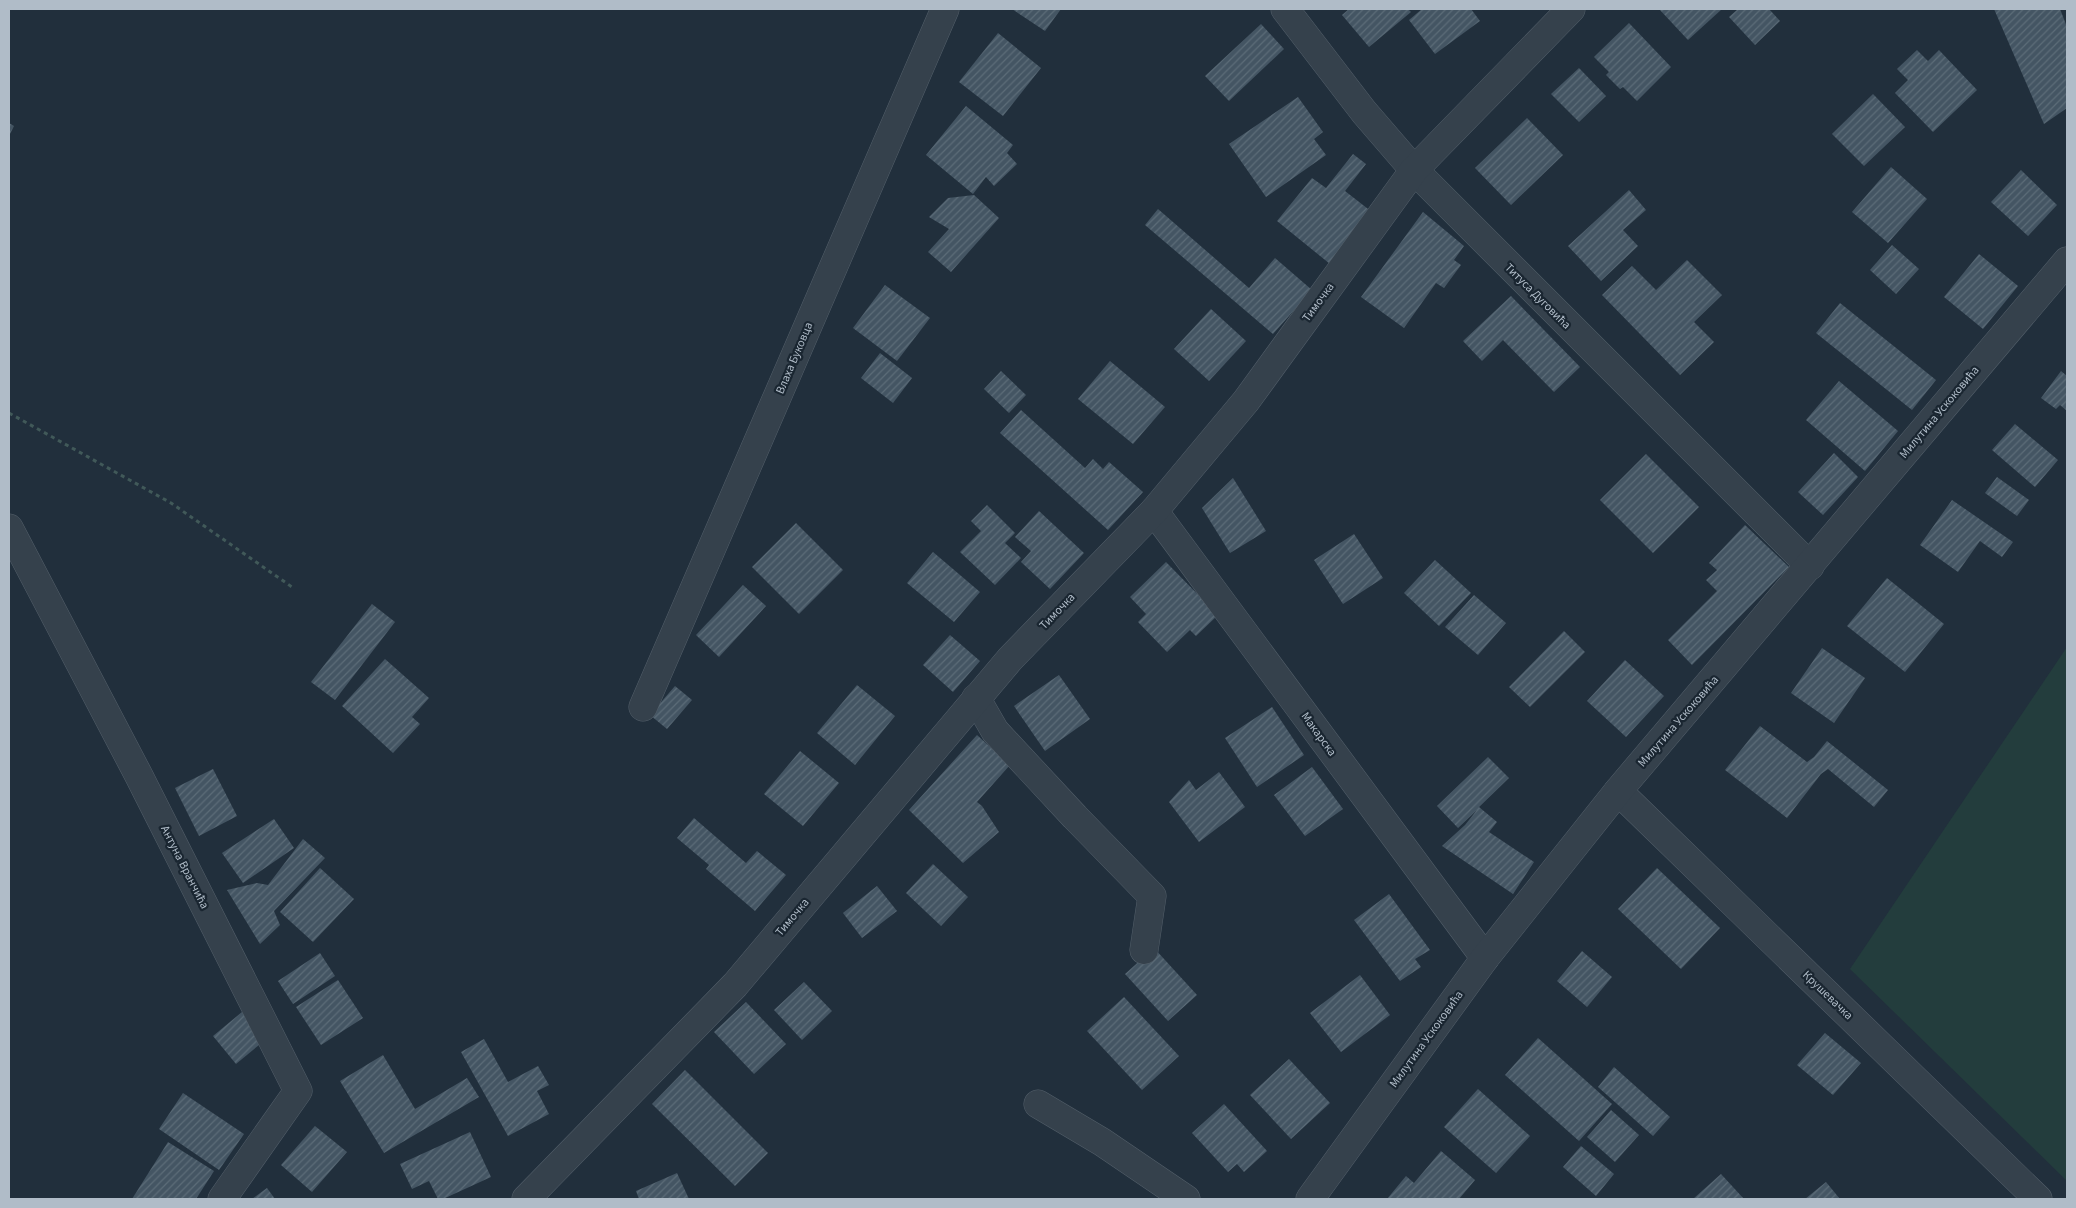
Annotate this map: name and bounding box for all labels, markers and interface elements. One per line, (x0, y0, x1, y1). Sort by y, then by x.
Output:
street label: Титуса Дуговића (1501, 260, 1574, 333)
street label: Тимочка (1298, 279, 1338, 325)
street label: Влаха Буковца (772, 320, 817, 397)
street label: Милутина Ускоковића (1896, 362, 1983, 462)
street label: Тимочка (1036, 589, 1079, 633)
street label: Милутина Ускоковића (1634, 672, 1723, 771)
street label: Макарска (1297, 709, 1340, 760)
street label: Антуна Вранчића (156, 823, 213, 912)
street label: Тимочка (771, 895, 813, 940)
street label: Крушевачка (1799, 967, 1857, 1024)
street label: Милутина Ускоковића (1385, 987, 1467, 1091)

